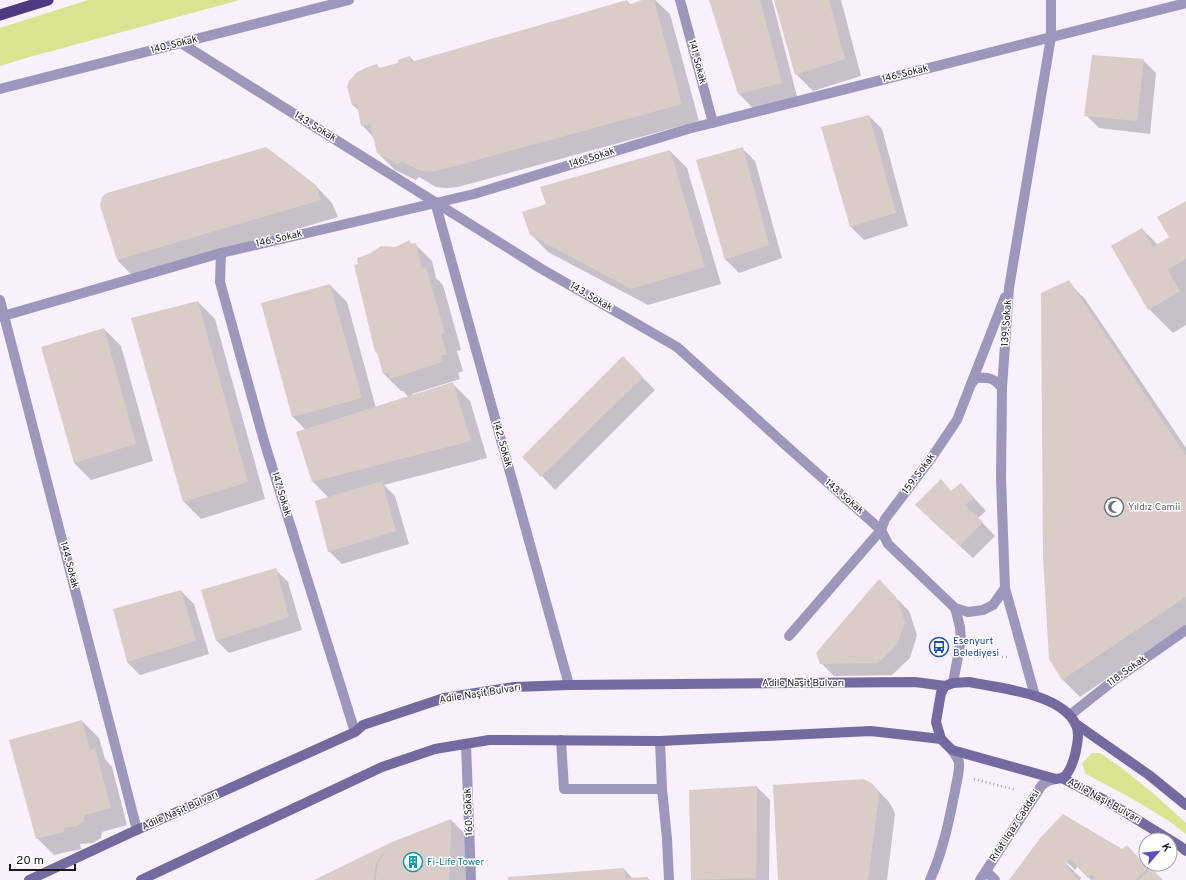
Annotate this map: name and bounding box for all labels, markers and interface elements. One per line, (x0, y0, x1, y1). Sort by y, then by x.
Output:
street label: 140. Sokak (149, 33, 199, 57)
street label: 141. Sokak (685, 39, 709, 85)
street label: 146. Sokak (880, 62, 930, 86)
street label: 143. Sokak (291, 109, 339, 145)
street label: 146. Sokak (567, 145, 617, 171)
street label: 146. Sokak (254, 227, 304, 251)
street label: 143. Sokak (567, 280, 615, 314)
street label: 139. Sokak (999, 299, 1015, 347)
street label: 142. Sokak (489, 419, 515, 469)
street label: 159. Sokak (900, 451, 938, 497)
street label: 147. Sokak (268, 470, 294, 518)
street label: 143. Sokak (822, 477, 866, 517)
mosque icon: Yıldız Camii (1103, 496, 1125, 518)
place label: Yıldız Camii (1128, 501, 1180, 514)
street label: 144. Sokak (57, 540, 81, 590)
place label: Esenyurt Belediyesi (953, 635, 999, 660)
bus stop icon: Esenyurt Belediyesi (928, 636, 950, 658)
street label: 118. Sokak (1105, 652, 1149, 690)
street label: Adile Naşit Bulvarı (762, 677, 844, 690)
street label: Adile Naşit Bulvarı (438, 681, 522, 707)
street label: Adile Naşit Bulvarı (1065, 775, 1143, 827)
street label: Adile Naşit Bulvarı (140, 788, 220, 834)
street label: 160. Sokak (462, 788, 476, 836)
street label: Rıfat Ilgaz Caddesi (987, 788, 1043, 864)
north arrow (1138, 832, 1178, 872)
text: K (1158, 841, 1174, 855)
scale bar (10, 846, 75, 872)
building icon: Fi-Life Tower (402, 851, 424, 873)
text: 20 m (16, 853, 44, 869)
place label: Fi-Life Tower (427, 856, 485, 869)

